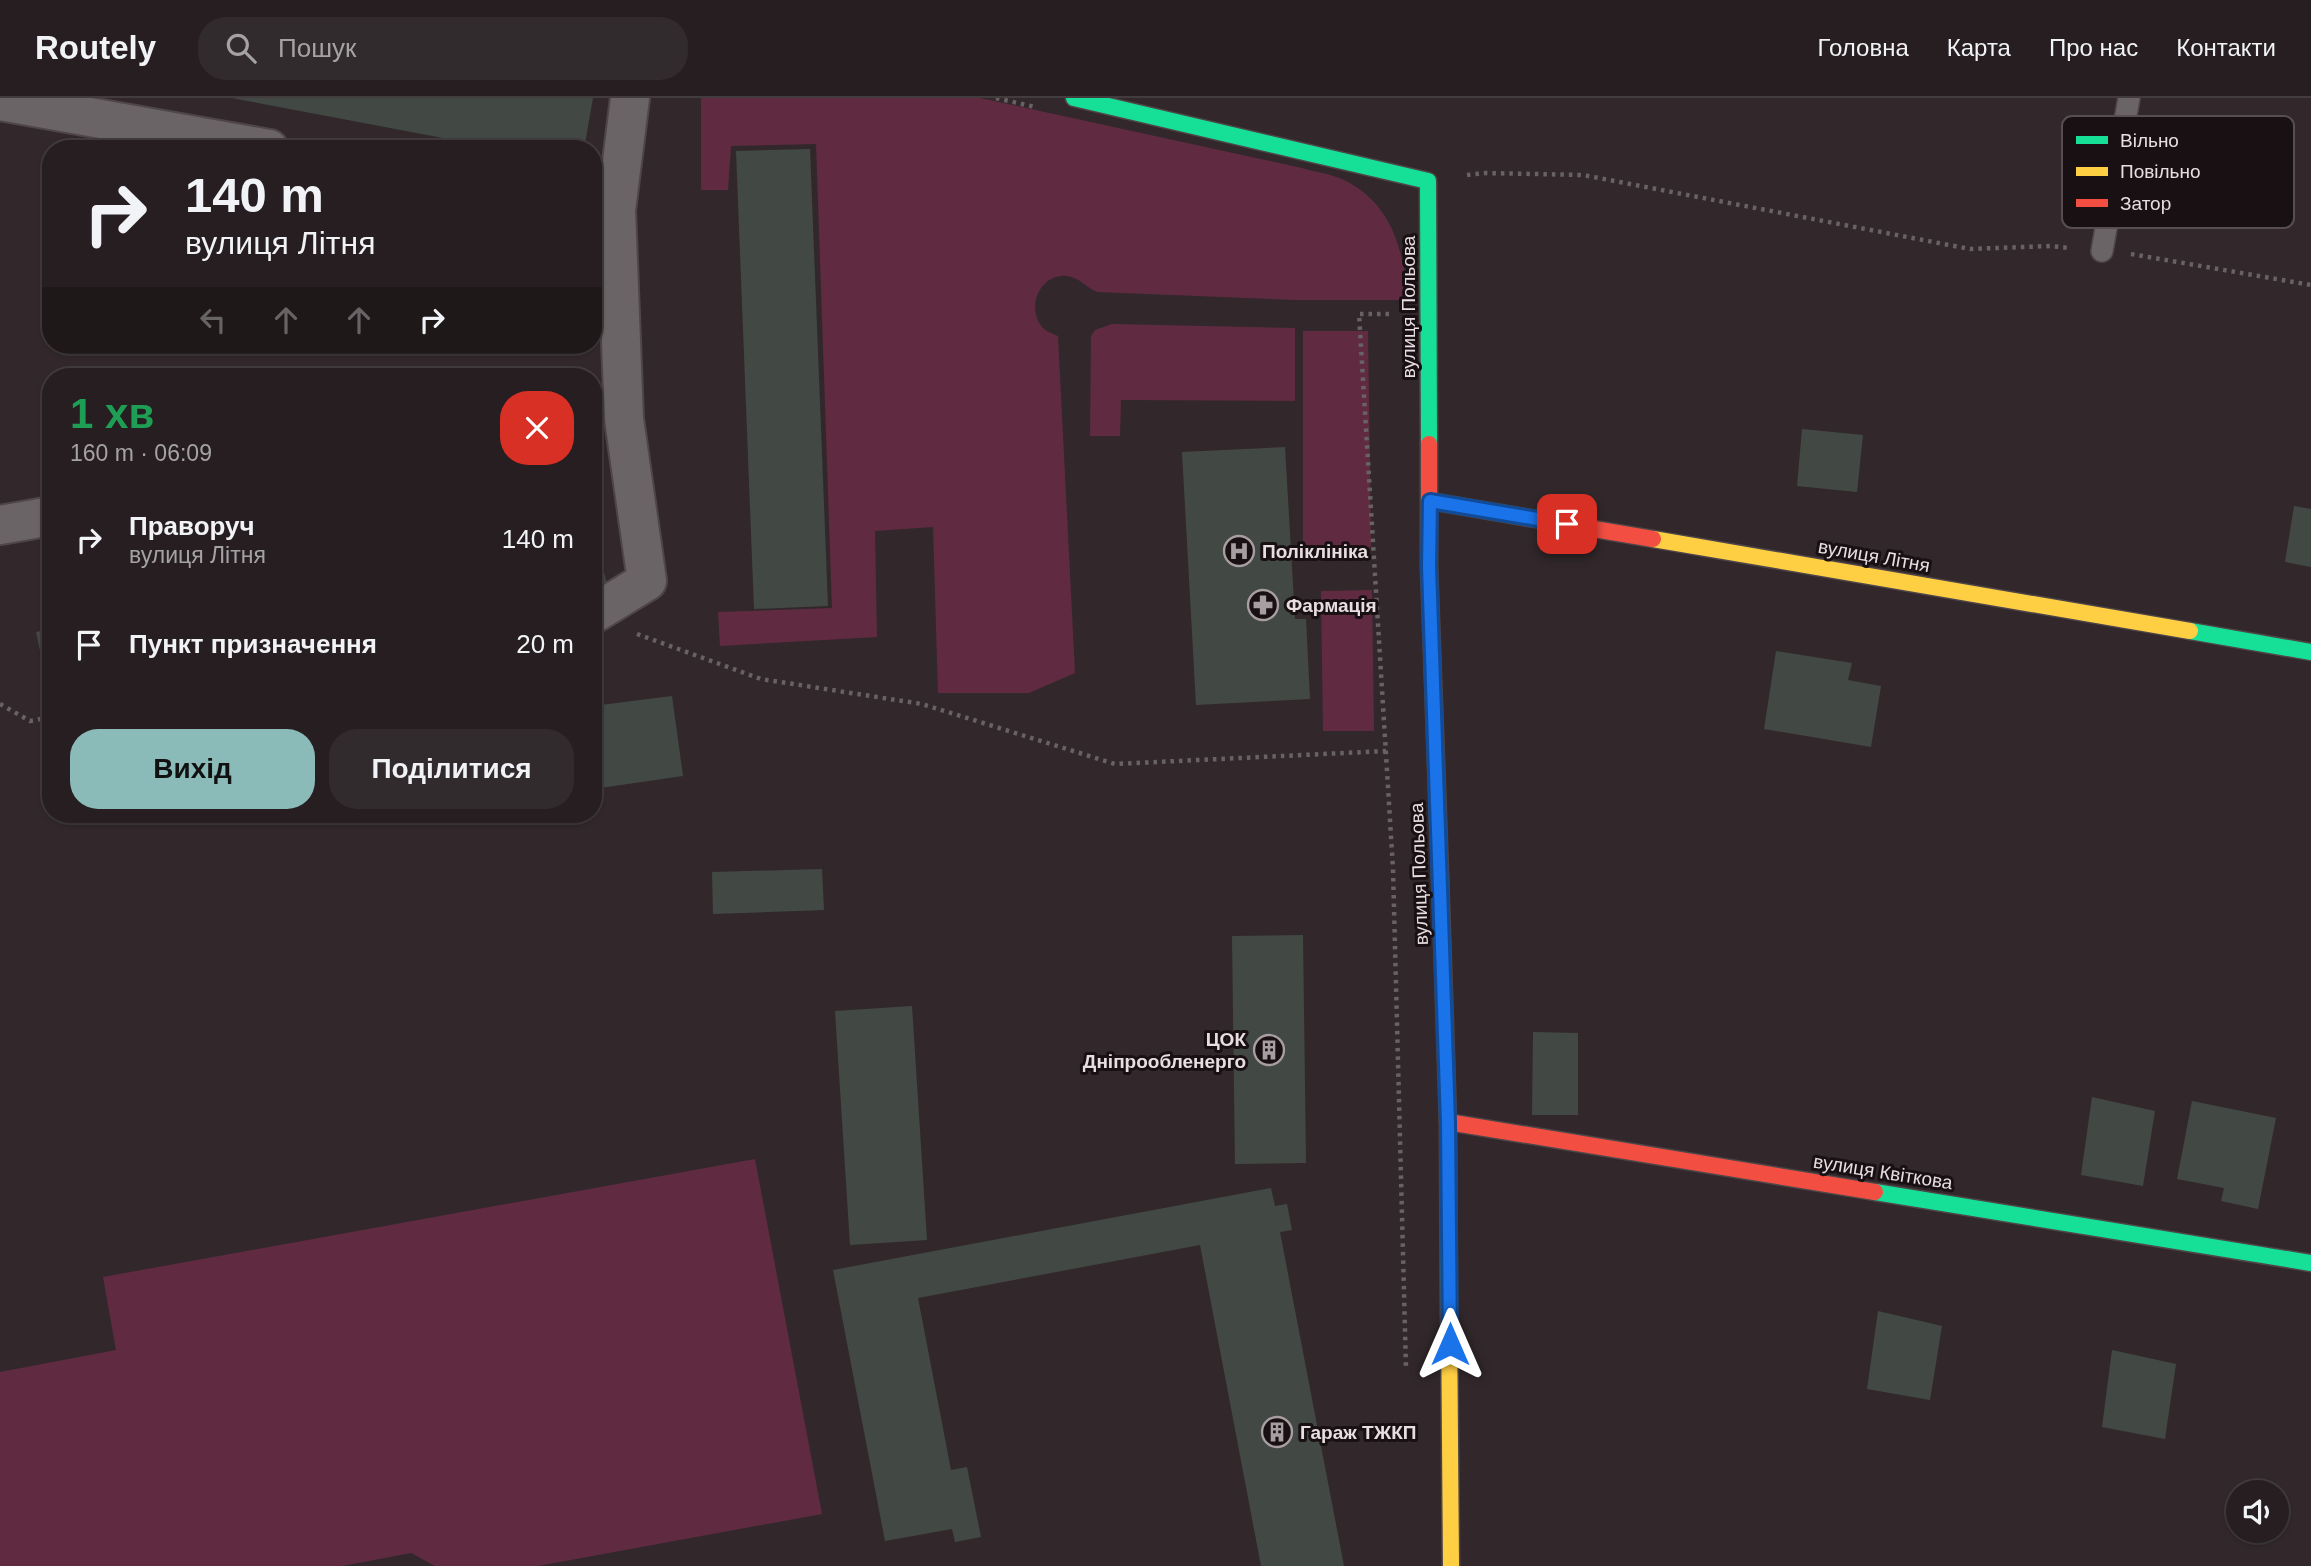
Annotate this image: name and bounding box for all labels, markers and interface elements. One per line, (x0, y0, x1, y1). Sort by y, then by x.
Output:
search box (198, 17, 688, 80)
text: Routely (35, 29, 156, 66)
icon: search (222, 29, 260, 67)
text: Пошук (278, 33, 356, 63)
text: Головна (1818, 34, 1909, 61)
text: Карта (1947, 34, 2011, 61)
text: Про нас (2049, 34, 2138, 61)
text: Контакти (2176, 34, 2276, 61)
legend (2062, 116, 2294, 228)
text: Вільно (2120, 130, 2179, 151)
text: Повільно (2120, 161, 2201, 182)
icon: right (70, 168, 161, 259)
text: 140 m (185, 168, 324, 222)
text: Затор (2120, 193, 2171, 214)
text: вулиця Літня (185, 225, 375, 261)
street label: вулиця Польова (1398, 235, 1419, 378)
icon: left (194, 301, 232, 339)
icon: ahead (267, 301, 305, 339)
icon: ahead (340, 301, 378, 339)
icon: right (413, 301, 451, 339)
text: 1 хв (70, 390, 154, 437)
button: close (500, 391, 574, 465)
text: 160 m · 06:09 (70, 440, 212, 466)
pin (1537, 494, 1597, 554)
icon: arrive (1548, 505, 1586, 543)
text: Праворуч (129, 511, 255, 541)
icon: right (70, 521, 108, 559)
text: 140 m (502, 524, 574, 554)
hospital icon: Поліклініка (1222, 534, 1256, 568)
street label: вулиця Літня (1816, 536, 1932, 576)
place label: Поліклініка (1262, 541, 1368, 562)
text: вулиця Літня (129, 542, 266, 568)
pharmacy icon: Фармація (1246, 588, 1280, 622)
place label: Фармація (1286, 595, 1377, 616)
icon: arrive (70, 626, 108, 664)
text: Пункт призначення (129, 629, 377, 659)
text: 20 m (516, 629, 574, 659)
button: Вихід (70, 729, 315, 809)
button: Поділитися (329, 729, 574, 809)
street label: вулиця Польова (1406, 802, 1432, 946)
place label: ЦОК Дніпрообленерго (1083, 1029, 1246, 1072)
building icon: ЦОК Дніпрообленерго (1252, 1033, 1286, 1067)
street label: вулиця Квіткова (1812, 1151, 1954, 1193)
position arrow (1413, 1307, 1487, 1381)
building icon: Гараж ТЖКП (1260, 1415, 1294, 1449)
place label: Гараж ТЖКП (1300, 1422, 1417, 1443)
map controls (2226, 1480, 2289, 1543)
button: sound (2226, 1480, 2289, 1543)

